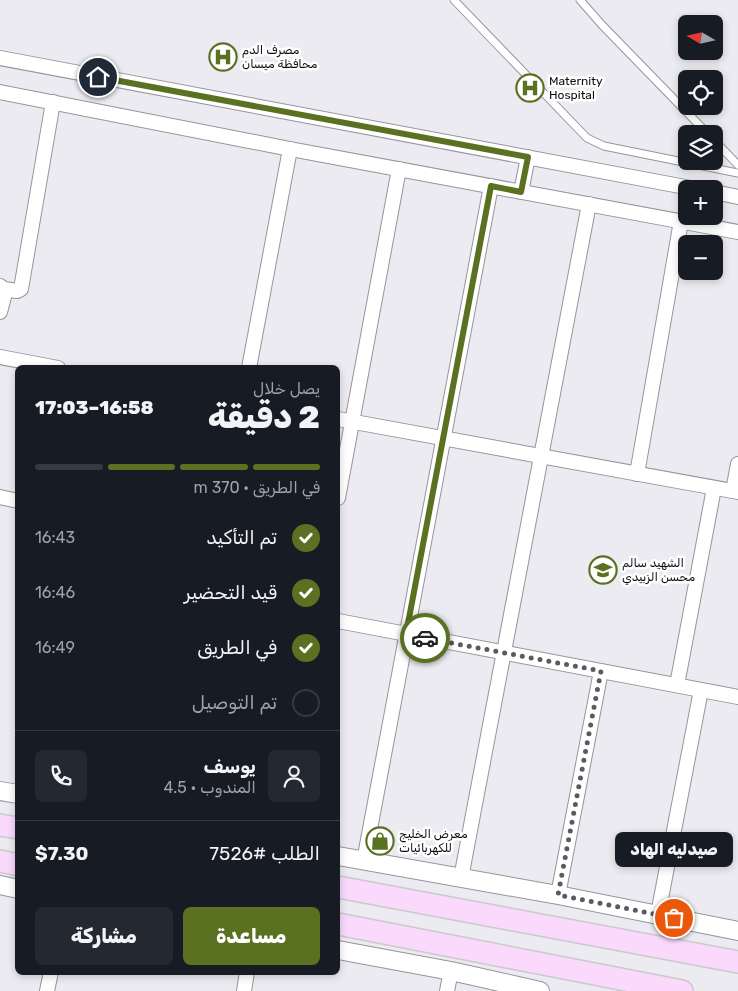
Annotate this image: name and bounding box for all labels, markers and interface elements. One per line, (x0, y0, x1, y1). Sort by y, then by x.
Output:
north arrow (678, 15, 722, 60)
map controls (678, 15, 723, 280)
hospital icon: مصرف الدم محافظة ميسان (208, 42, 238, 72)
place label: مصرف الدم محافظة ميسان (242, 43, 318, 71)
pin (77, 56, 119, 98)
icon: home (84, 63, 112, 91)
button: locate (678, 70, 723, 115)
hospital icon: Maternity Hospital (515, 73, 545, 103)
place label: Maternity Hospital (549, 74, 603, 102)
button: layers (678, 125, 723, 170)
button: + (678, 180, 723, 225)
button: − (678, 235, 723, 280)
text: يصل خلال (253, 379, 320, 398)
text: 16:58–17:03 (35, 396, 154, 419)
text: 2 دقيقة (208, 398, 320, 436)
text: في الطريق · 370 m (194, 478, 320, 497)
icon: check (292, 524, 320, 552)
text: تم التأكيد (206, 526, 277, 549)
text: 16:43 (35, 528, 75, 547)
school or university icon: الشهيد سالم محسن الزبيدي (588, 555, 618, 585)
place label: الشهيد سالم محسن الزبيدي (622, 556, 695, 585)
icon: check (292, 579, 320, 607)
text: قيد التحضير (184, 581, 277, 604)
text: 16:46 (35, 583, 75, 602)
courier (400, 613, 450, 663)
icon: car (411, 624, 439, 652)
icon: check (292, 634, 320, 662)
text: في الطريق (197, 636, 277, 659)
text: 16:49 (35, 638, 75, 657)
text: تم التوصيل (192, 691, 277, 714)
button: phone (35, 750, 87, 802)
button: person (268, 750, 320, 802)
text: يوسف (203, 755, 256, 778)
text: المندوب · 4.5 (163, 778, 256, 797)
shop icon: معرض الخليج للكهربائيات (365, 826, 395, 856)
place label: معرض الخليج للكهربائيات (399, 827, 468, 856)
callout: صيدليه الهاد (615, 833, 733, 868)
text: صيدليه الهاد (630, 840, 718, 859)
text: $7.30 (35, 842, 88, 865)
text: الطلب #7526 (209, 842, 320, 865)
pin (653, 897, 695, 939)
icon: bag (660, 904, 688, 932)
button: مشاركة (35, 907, 173, 965)
button: مساعدة (183, 907, 320, 965)

